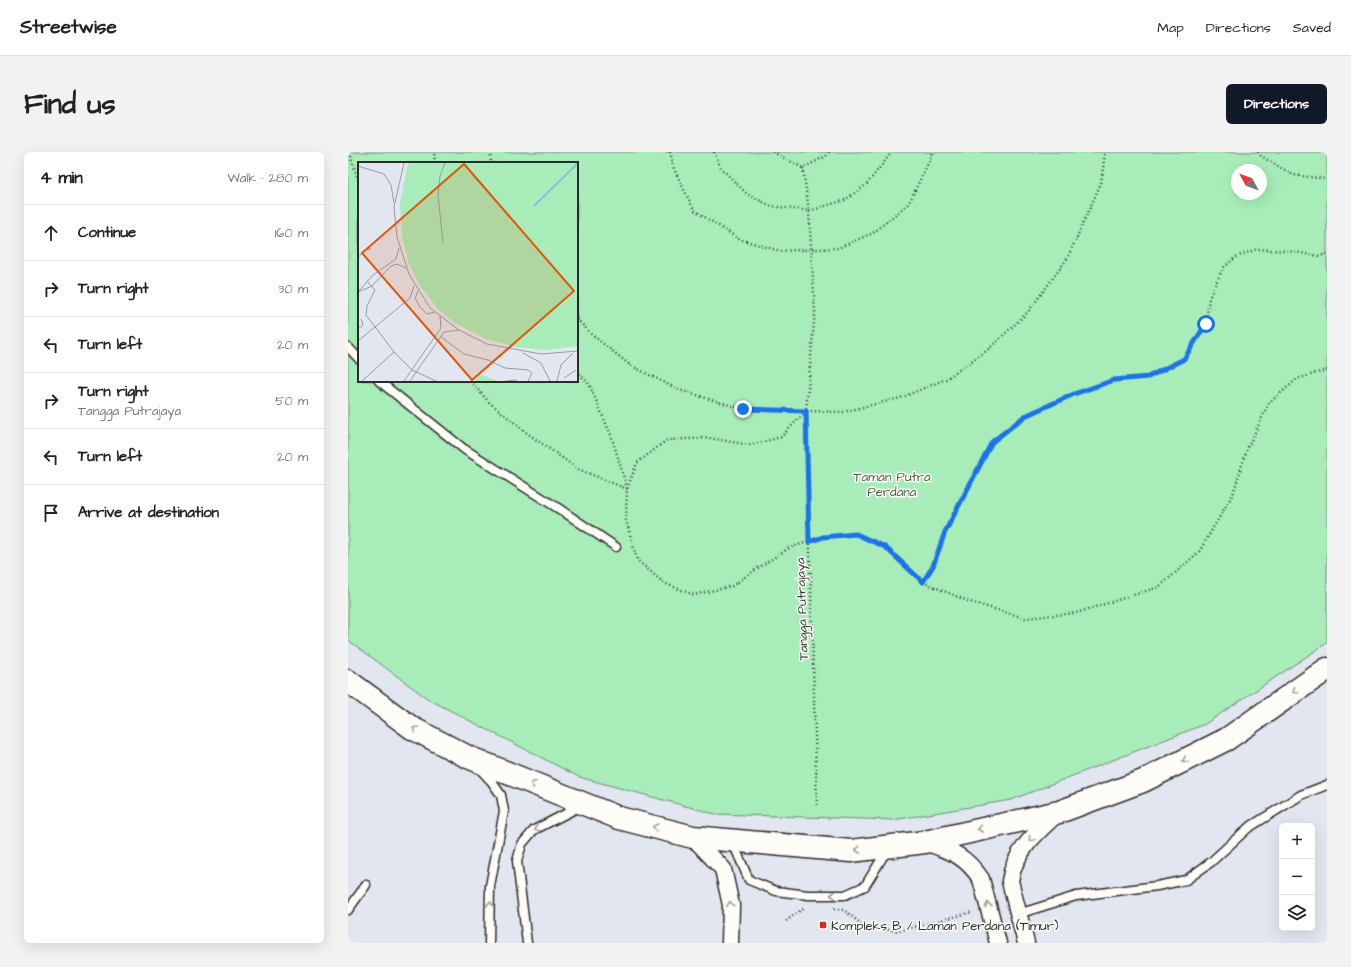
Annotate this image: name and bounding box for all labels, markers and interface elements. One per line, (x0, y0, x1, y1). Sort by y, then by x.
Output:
text: Streetwise (20, 14, 117, 41)
text: Map (1157, 18, 1184, 38)
text: Directions (1206, 18, 1271, 38)
text: Saved (1293, 18, 1331, 38)
button: Directions (1226, 84, 1327, 124)
text: Find us (24, 85, 115, 124)
inset map (358, 162, 578, 382)
north arrow (1231, 164, 1267, 200)
text: 4 min (40, 166, 83, 190)
text: Walk · 280 m (227, 169, 308, 187)
icon: ahead (40, 222, 62, 244)
text: Continue (78, 222, 136, 243)
text: 160 m (275, 224, 308, 242)
icon: right (40, 278, 62, 300)
text: Turn right (78, 278, 149, 299)
text: 30 m (278, 280, 308, 298)
route start (1197, 315, 1215, 333)
icon: left (40, 334, 62, 356)
text: Turn left (78, 334, 142, 355)
text: 20 m (277, 336, 308, 354)
text: Turn right (78, 381, 149, 402)
icon: right (40, 390, 62, 412)
text: 50 m (275, 392, 308, 410)
route end (734, 400, 752, 418)
text: Tangga Putrajaya (78, 402, 181, 420)
icon: left (40, 446, 62, 468)
text: Turn left (78, 446, 142, 467)
text: 20 m (277, 448, 308, 466)
park label: Taman Putra Perdana (853, 468, 931, 501)
icon: arrive (40, 502, 62, 524)
text: Arrive at destination (78, 502, 219, 523)
street label: Tangga Putrajaya (791, 557, 814, 661)
one-way arrow (1292, 686, 1299, 694)
one-way arrow (412, 727, 419, 734)
one-way arrow (1182, 755, 1190, 763)
one-way arrow (530, 781, 538, 789)
one-way arrow (652, 823, 659, 832)
map controls (1279, 823, 1315, 931)
button: + (1279, 823, 1315, 859)
one-way arrow (534, 825, 541, 832)
one-way arrow (977, 825, 983, 833)
one-way arrow (1029, 834, 1036, 842)
one-way arrow (855, 845, 862, 854)
button: − (1279, 859, 1315, 895)
one-way arrow (830, 891, 836, 899)
button: layers (1279, 895, 1315, 931)
one-way arrow (486, 901, 494, 907)
one-way arrow (726, 901, 735, 907)
one-way arrow (985, 902, 993, 908)
place label: Kompleks B / Laman Perdana (Timur) (831, 917, 1059, 935)
marker: Kompleks B / Laman Perdana (Timur) (818, 920, 828, 930)

